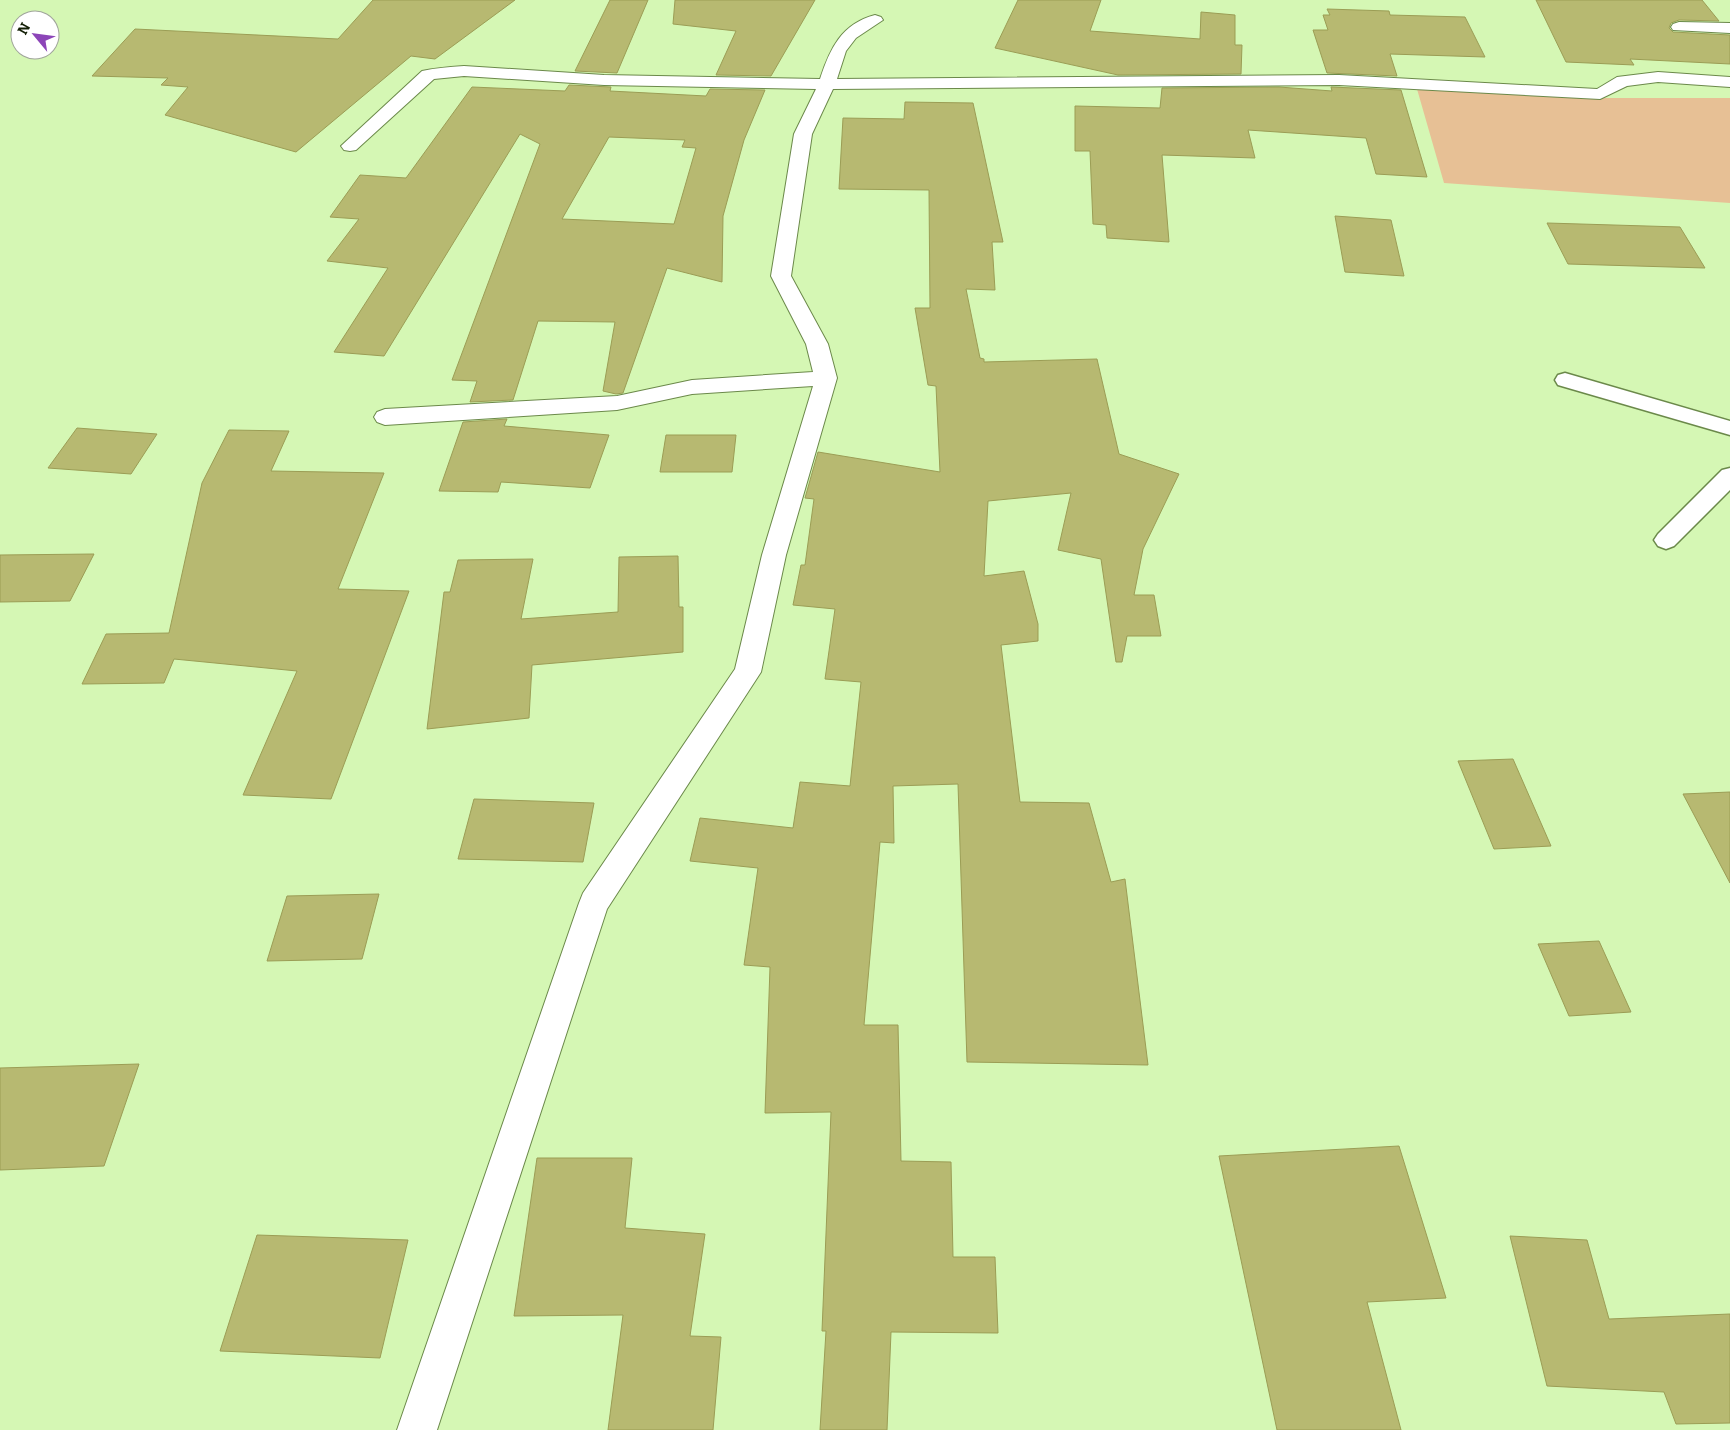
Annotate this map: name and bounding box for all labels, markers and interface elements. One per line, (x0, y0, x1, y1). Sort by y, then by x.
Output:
north arrow (10, 10, 60, 60)
text: N (14, 20, 34, 38)

